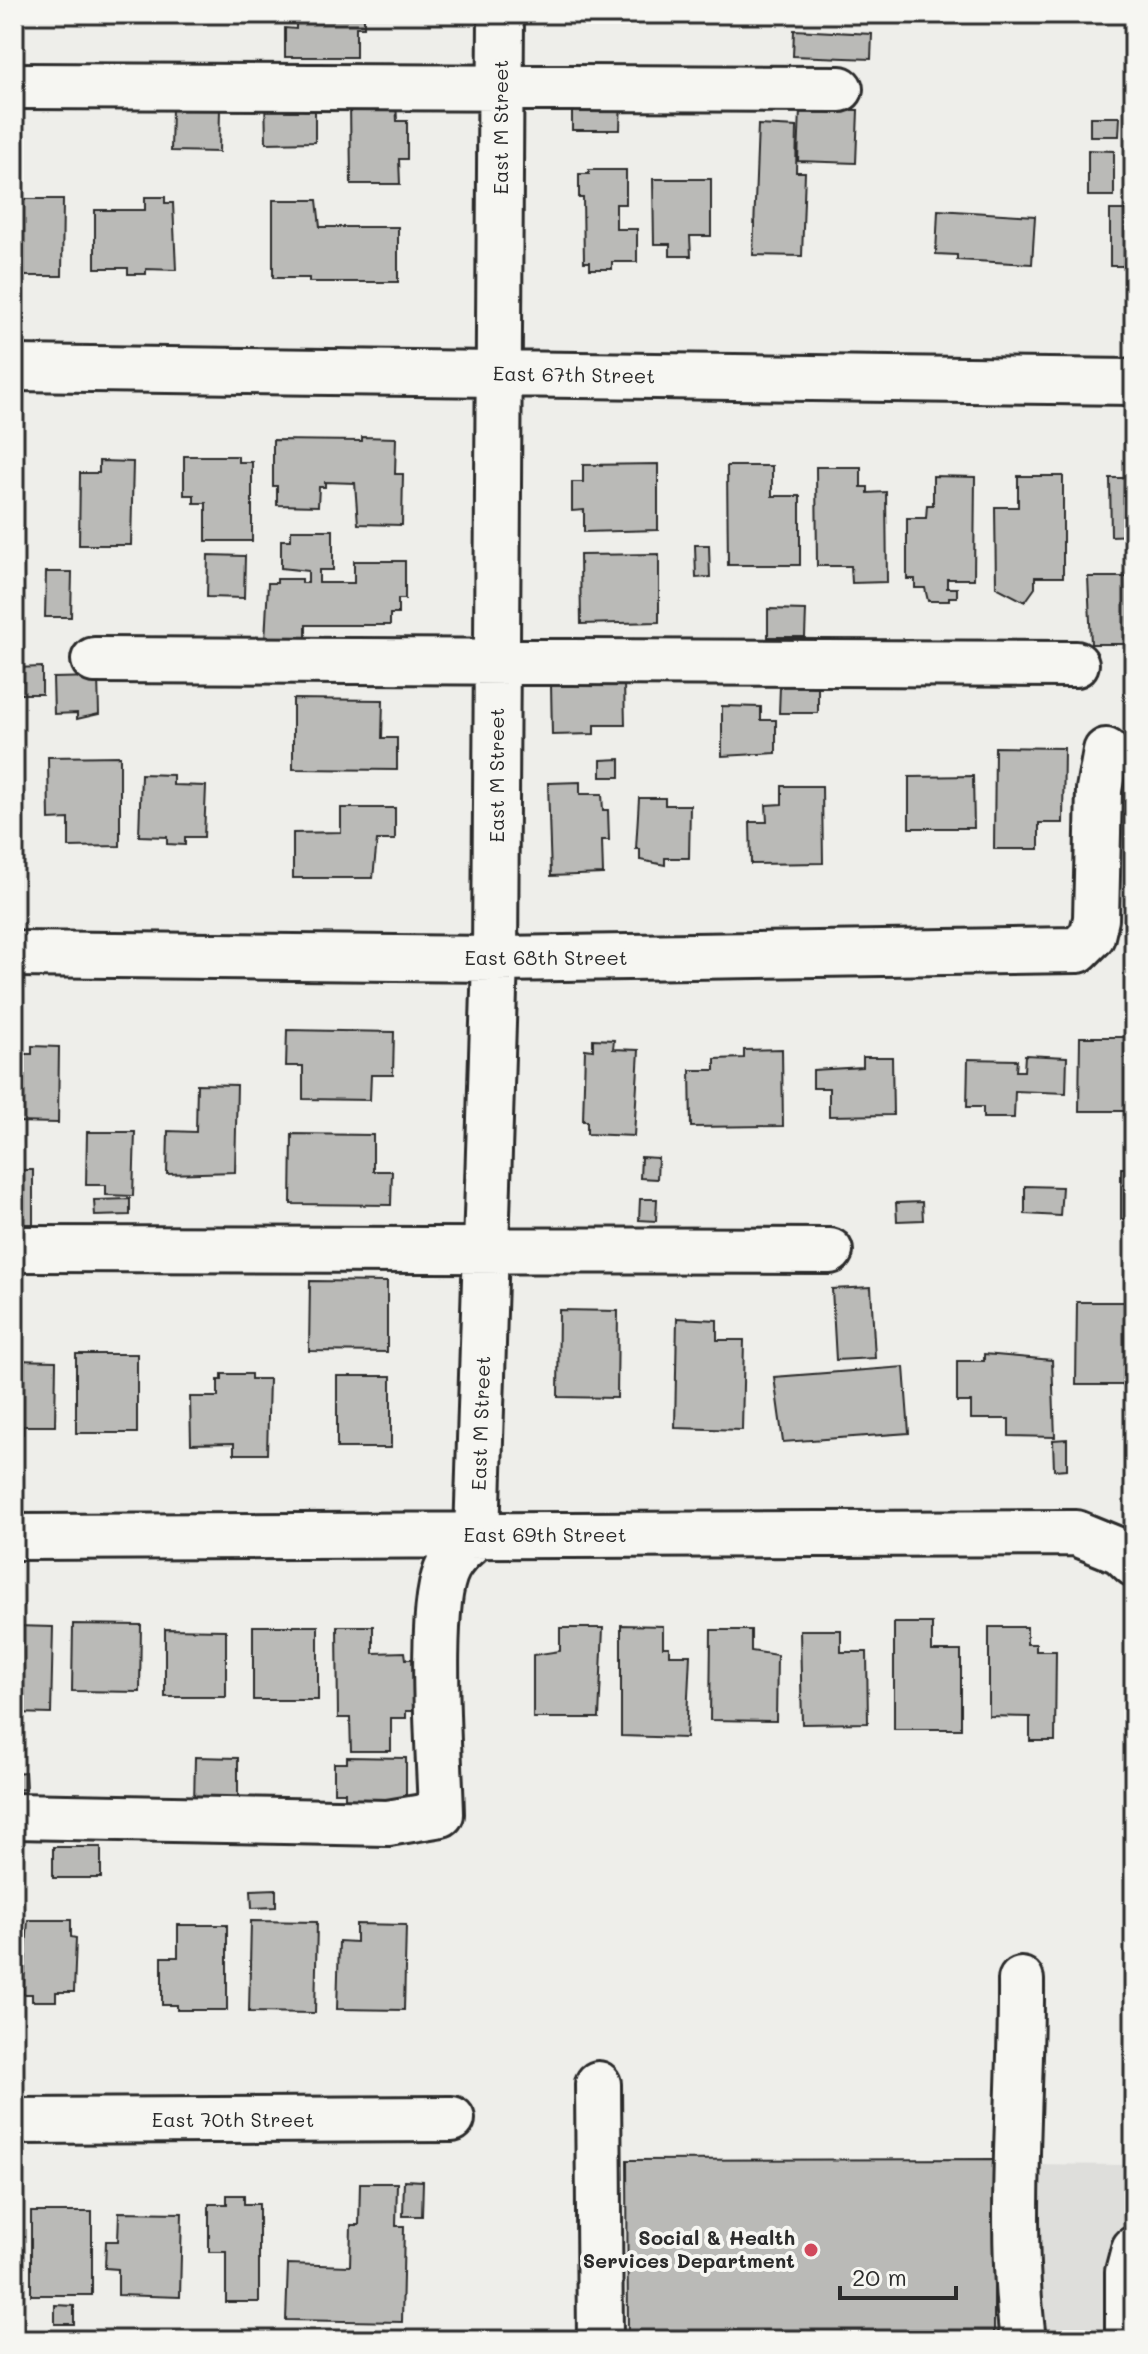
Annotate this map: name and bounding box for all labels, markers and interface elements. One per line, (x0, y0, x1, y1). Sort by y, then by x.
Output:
street label: East M Street (487, 60, 513, 194)
street label: East 67th Street (493, 360, 655, 388)
street label: East M Street (483, 708, 509, 842)
street label: East 68th Street (464, 944, 628, 970)
street label: East M Street (465, 1355, 495, 1491)
street label: East 69th Street (464, 1521, 626, 1547)
street label: East 70th Street (152, 2106, 314, 2132)
place label: Social & Health Services Department (583, 2224, 795, 2273)
marker: Social & Health Services Department (802, 2241, 820, 2259)
scale bar (840, 2250, 956, 2300)
text: 20 m (852, 2261, 907, 2292)

